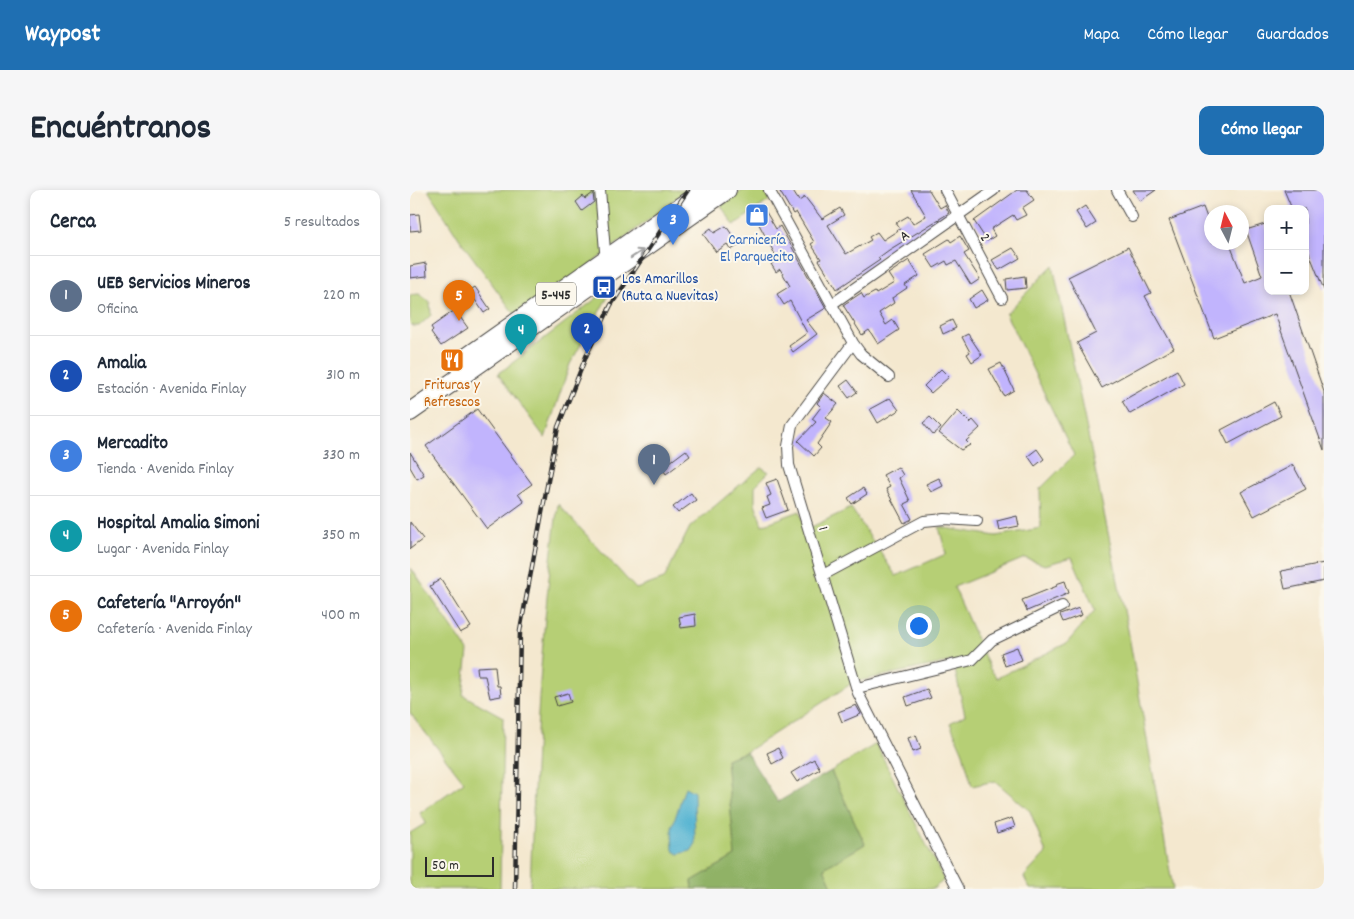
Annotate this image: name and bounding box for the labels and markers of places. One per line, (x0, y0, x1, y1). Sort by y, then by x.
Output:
shop icon: Carnicería El Parquecito (744, 202, 770, 228)
pin: 3 (657, 204, 689, 245)
place label: Carnicería El Parquecito (720, 230, 794, 269)
place label: Los Amarillos (Ruta a Nuevitas) (622, 269, 718, 308)
bus stop icon: Los Amarillos (Ruta a Nuevitas) (591, 274, 617, 300)
pin: 5 (443, 280, 475, 321)
pin: 2 (571, 313, 603, 354)
pin: 4 (505, 314, 537, 355)
restaurant icon: Frituras y Refrescos (439, 347, 465, 373)
place label: Frituras y Refrescos (424, 375, 481, 414)
pin: 1 (638, 444, 670, 485)

